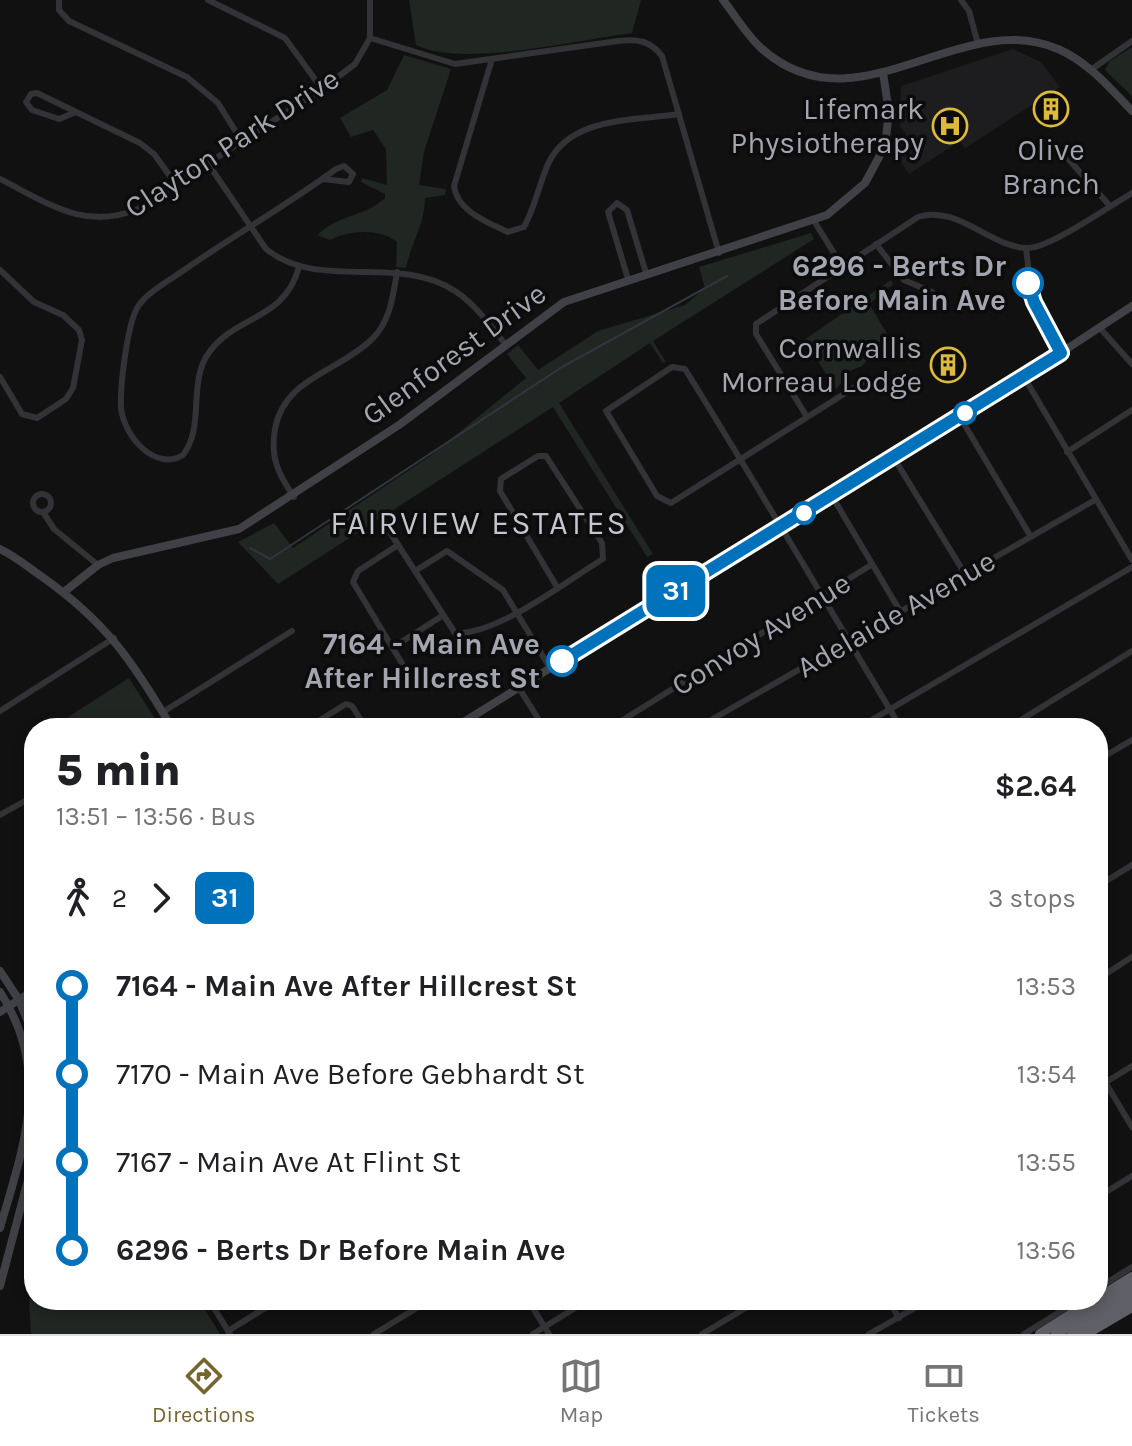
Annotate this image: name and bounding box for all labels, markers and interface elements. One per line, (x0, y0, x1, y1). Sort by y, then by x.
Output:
street label: Clayton Park Drive (118, 60, 346, 226)
building icon: Olive Branch (1032, 90, 1070, 128)
place label: Lifemark Physiotherapy (731, 91, 924, 161)
hospital icon: Lifemark Physiotherapy (931, 107, 969, 145)
place label: Olive Branch (1002, 132, 1100, 202)
place label: 6296 - Berts Dr Before Main Ave (778, 248, 1006, 318)
marker: 6296 - Berts Dr Before Main Ave (1013, 268, 1043, 298)
street label: Glenforest Drive (355, 275, 553, 433)
place label: Cornwallis Morreau Lodge (721, 330, 922, 400)
building icon: Cornwallis Morreau Lodge (929, 346, 967, 384)
unlabelled marker (954, 402, 976, 424)
unlabelled marker (793, 502, 815, 524)
district label: FAIRVIEW ESTATES (330, 505, 628, 542)
street label: Adelaide Avenue (790, 543, 1002, 685)
line badge: 31 (640, 565, 712, 617)
street label: Convoy Avenue (665, 565, 857, 703)
text: 31 (662, 574, 690, 607)
place label: 7164 - Main Ave After Hillcrest St (304, 626, 540, 696)
marker: 7164 - Main Ave After Hillcrest St (547, 646, 577, 676)
text: 5 min (56, 745, 181, 796)
text: $2.64 (995, 768, 1076, 804)
text: 13:51 – 13:56 · Bus (56, 801, 256, 832)
icon: walk (56, 876, 100, 920)
icon: forward (139, 876, 183, 920)
text: 31 (211, 881, 238, 914)
text: 2 (112, 883, 127, 914)
text: 3 stops (988, 883, 1076, 914)
text: 7164 - Main Ave After Hillcrest St (116, 968, 577, 1004)
text: 13:53 (1016, 971, 1076, 1002)
text: 7170 - Main Ave Before Gebhardt St (116, 1056, 585, 1092)
text: 13:54 (1017, 1059, 1076, 1090)
text: 7167 - Main Ave At Flint St (116, 1144, 461, 1180)
text: 13:55 (1017, 1147, 1076, 1178)
text: 6296 - Berts Dr Before Main Ave (116, 1232, 566, 1268)
text: 13:56 (1016, 1235, 1076, 1266)
tab: Directions (152, 1354, 255, 1428)
tab: Map (559, 1354, 603, 1428)
tab: Tickets (907, 1354, 980, 1428)

